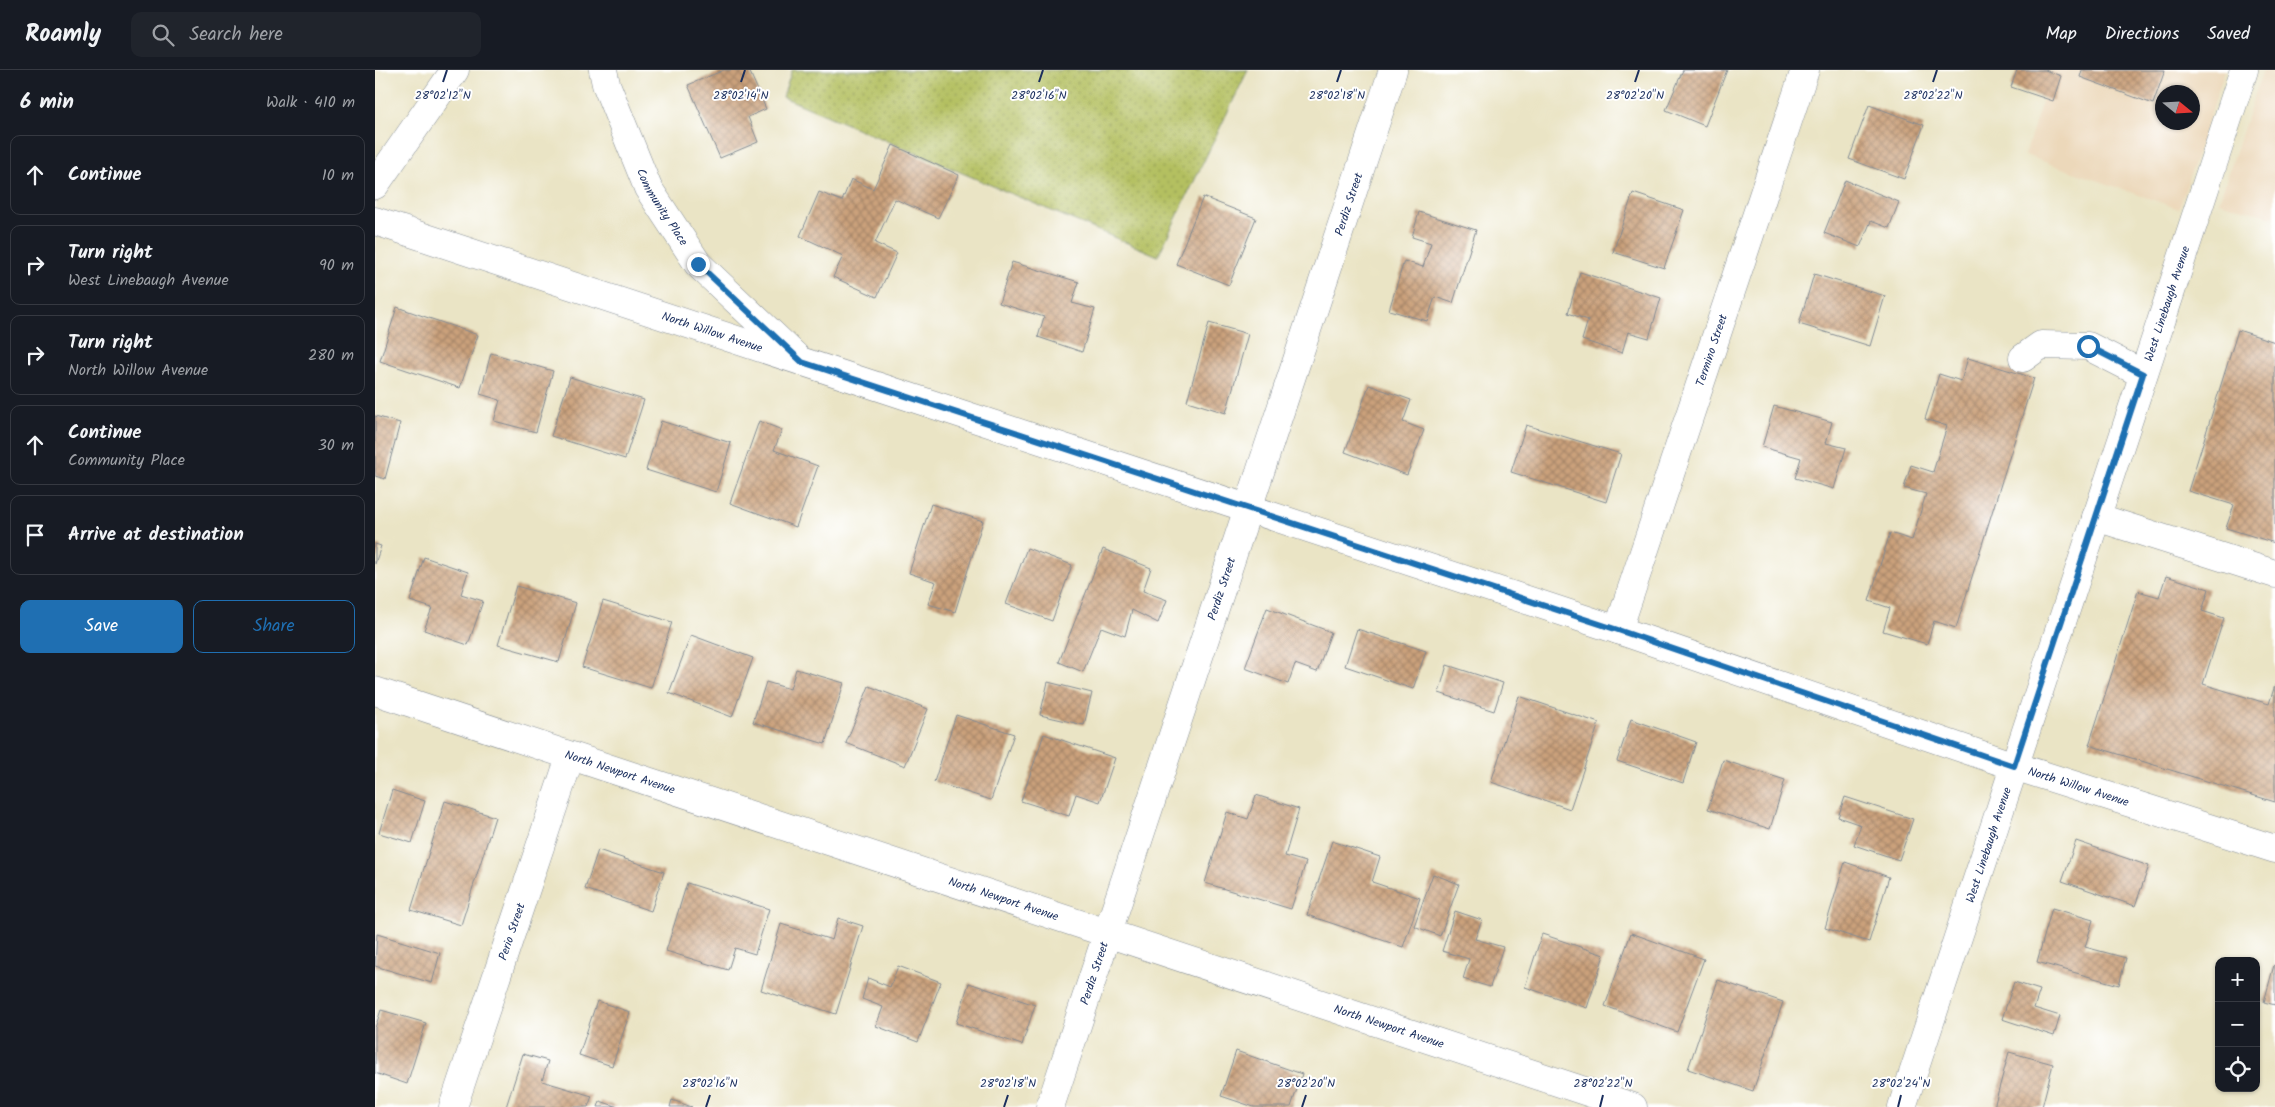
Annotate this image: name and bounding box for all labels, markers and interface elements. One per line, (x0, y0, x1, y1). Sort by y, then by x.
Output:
search box (131, 12, 481, 57)
text: Roamly (25, 15, 101, 54)
text: Search here (189, 20, 283, 50)
text: Map (2045, 20, 2077, 49)
text: Directions (2105, 20, 2179, 49)
text: Saved (2207, 20, 2250, 49)
icon: search (149, 21, 177, 49)
north arrow (2155, 85, 2200, 130)
text: 6 min (20, 86, 74, 119)
text: 28°02'12"N (415, 86, 471, 105)
text: 28°02'14"N (713, 86, 769, 105)
text: 28°02'16"N (1011, 86, 1067, 105)
text: 28°02'18"N (1309, 86, 1365, 105)
text: 28°02'20"N (1606, 86, 1664, 105)
text: 28°02'22"N (1903, 86, 1963, 105)
text: Walk · 410 m (266, 90, 355, 115)
text: Continue (68, 160, 141, 190)
icon: ahead (21, 161, 49, 189)
text: 10 m (322, 163, 354, 188)
street label: Community Place (632, 166, 693, 250)
street label: Perdiz Street (1329, 170, 1368, 238)
text: Turn right (68, 238, 153, 268)
street label: West Linebaugh Avenue (2139, 243, 2195, 364)
icon: right (21, 251, 49, 279)
text: 90 m (319, 253, 354, 278)
route end (687, 253, 710, 276)
text: West Linebaugh Avenue (68, 268, 229, 293)
street label: North Willow Avenue (659, 306, 766, 358)
street label: Termino Street (1690, 311, 1732, 389)
text: Turn right (68, 328, 153, 358)
route start (2077, 335, 2100, 358)
icon: right (21, 341, 49, 369)
text: 280 m (308, 343, 354, 368)
text: North Willow Avenue (68, 358, 208, 383)
text: Continue (68, 418, 141, 448)
icon: ahead (21, 431, 49, 459)
text: 30 m (318, 433, 354, 458)
text: Community Place (68, 448, 185, 473)
text: Arrive at destination (68, 520, 244, 550)
icon: arrive (21, 521, 49, 549)
street label: Perdiz Street (1202, 554, 1241, 623)
button: Save (20, 600, 183, 653)
button: Share (193, 600, 355, 653)
street label: North Newport Avenue (562, 745, 678, 799)
street label: North Willow Avenue (2025, 762, 2132, 812)
street label: West Linebaugh Avenue (1961, 784, 2017, 905)
street label: North Newport Avenue (946, 872, 1062, 926)
street label: Perio Street (493, 900, 530, 963)
street label: Perdiz Street (1075, 939, 1114, 1007)
map controls (2215, 957, 2260, 1092)
button: + (2215, 957, 2260, 1002)
street label: North Newport Avenue (1331, 999, 1447, 1054)
button: − (2215, 1002, 2260, 1047)
button: locate (2215, 1047, 2260, 1092)
text: 28°02'16"N (682, 1074, 738, 1093)
text: 28°02'18"N (980, 1074, 1036, 1093)
text: 28°02'20"N (1277, 1074, 1335, 1093)
text: 28°02'22"N (1573, 1074, 1633, 1093)
text: 28°02'24"N (1872, 1074, 1930, 1093)

